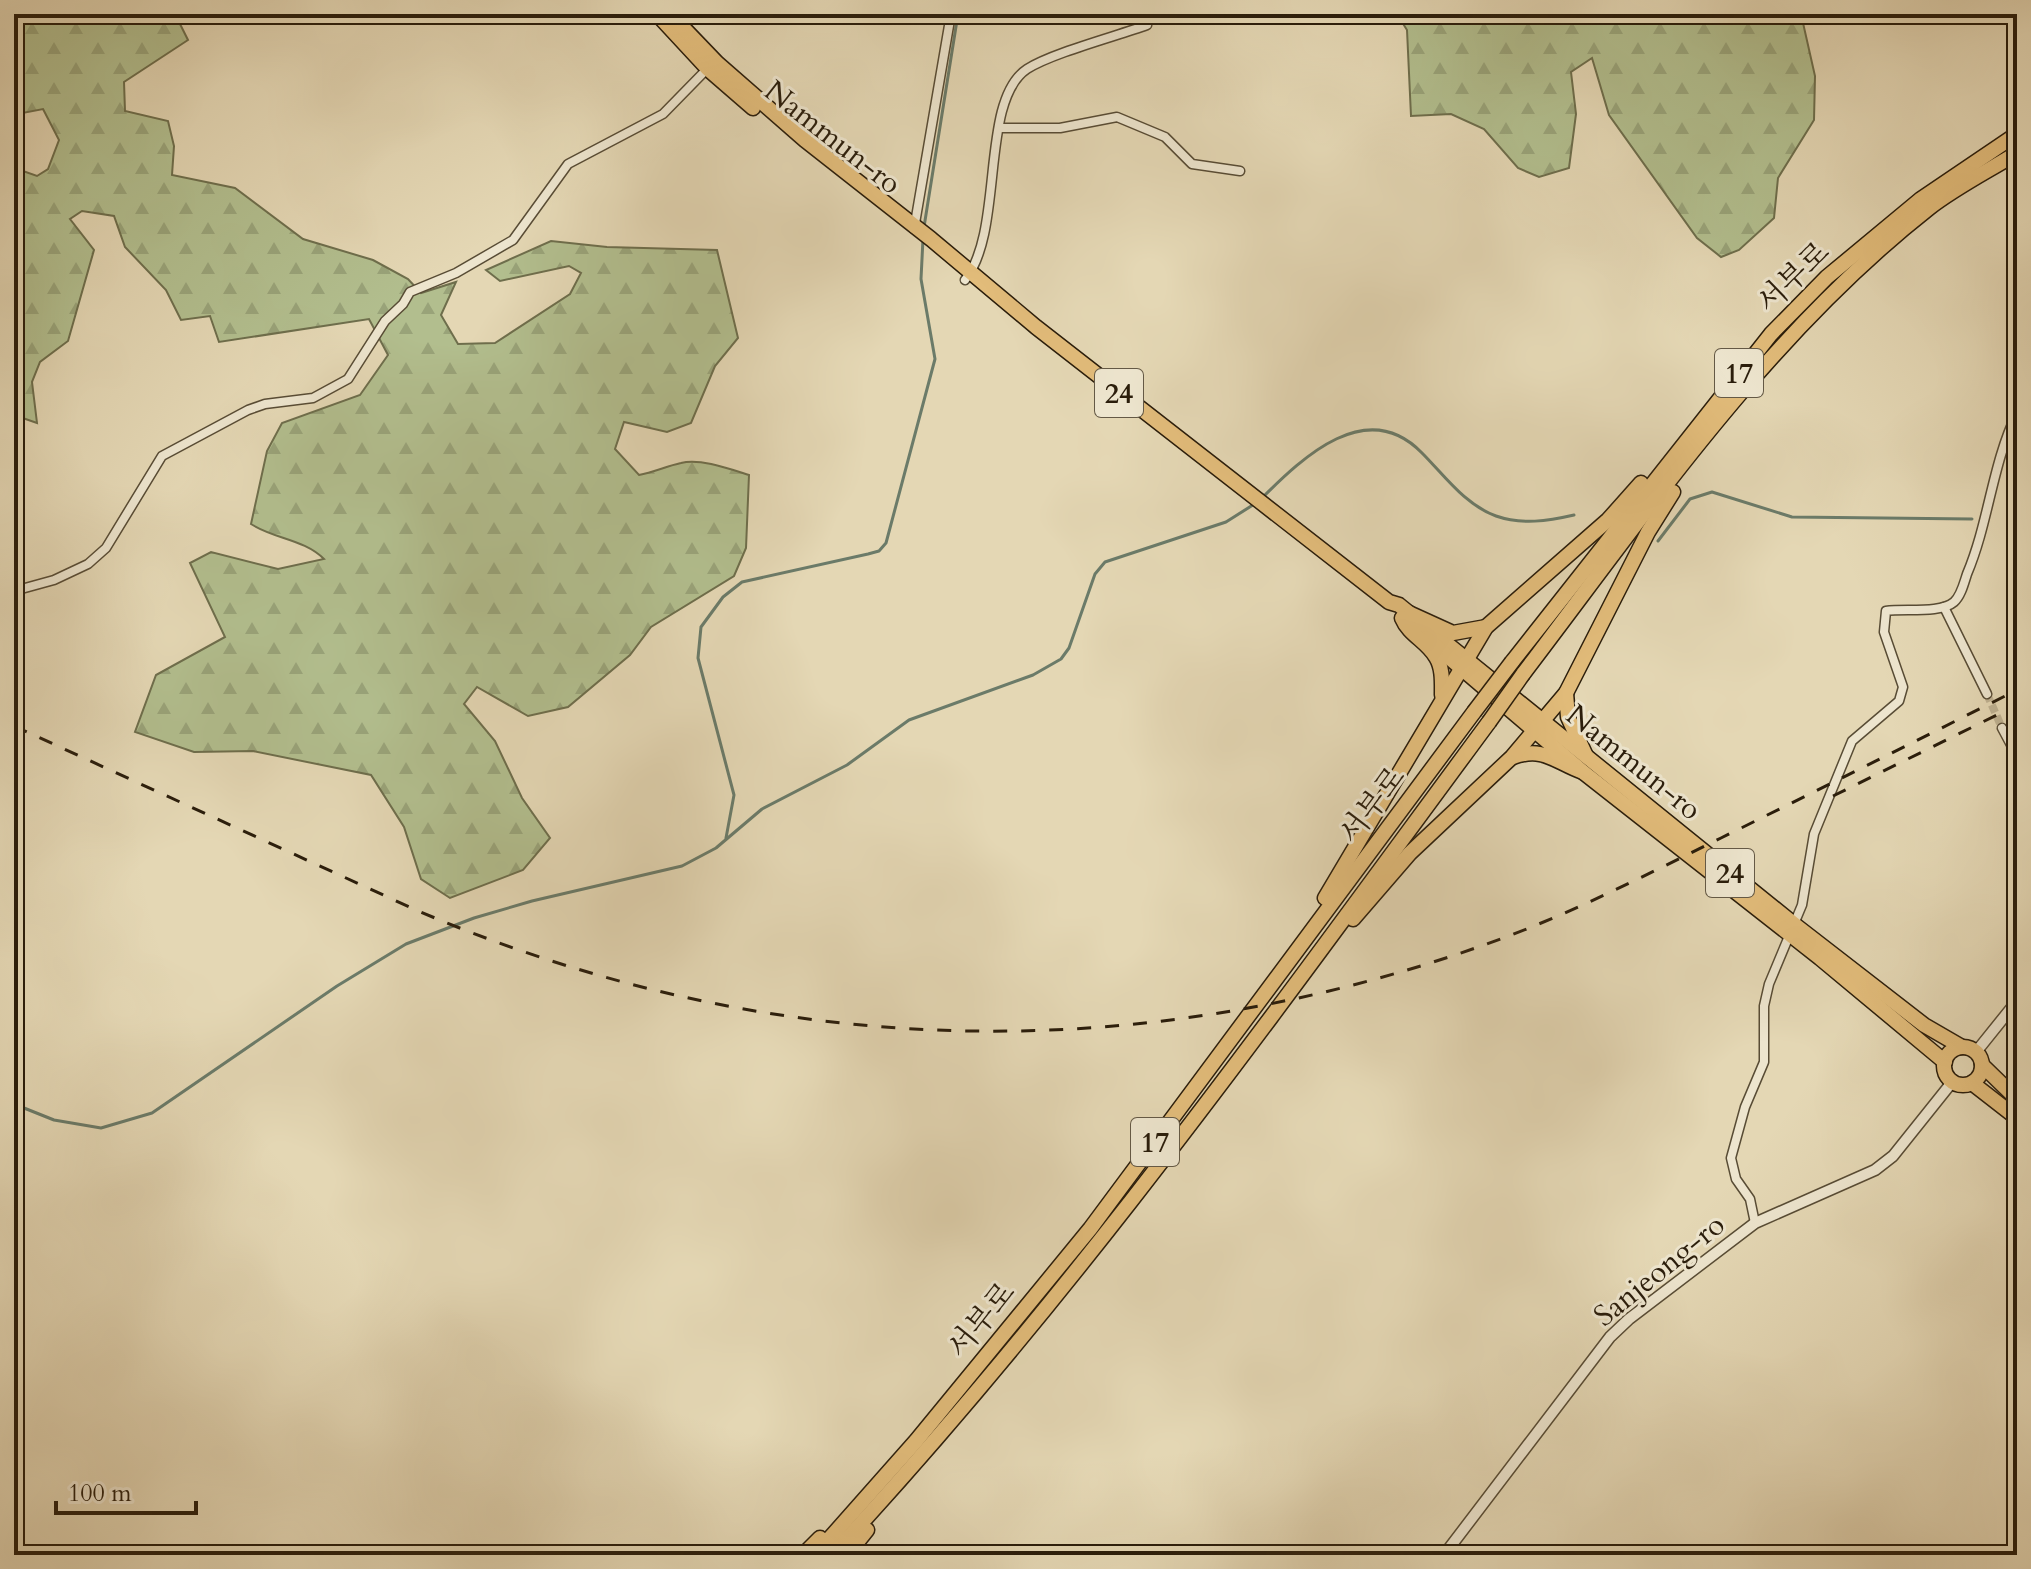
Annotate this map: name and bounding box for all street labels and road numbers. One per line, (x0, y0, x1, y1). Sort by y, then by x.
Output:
street label: Nammun-ro (756, 71, 910, 204)
street label: 서부로 (1748, 232, 1839, 322)
road number: 17 (1715, 349, 1763, 397)
road number: 24 (1095, 369, 1143, 417)
street label: Nammun-ro (1557, 695, 1710, 830)
street label: 서부로 (1330, 758, 1415, 852)
road number: 24 (1706, 849, 1754, 897)
road number: 17 (1131, 1118, 1179, 1166)
street label: Sanjeong-ro (1585, 1205, 1734, 1336)
street label: 서부로 (938, 1274, 1025, 1367)

